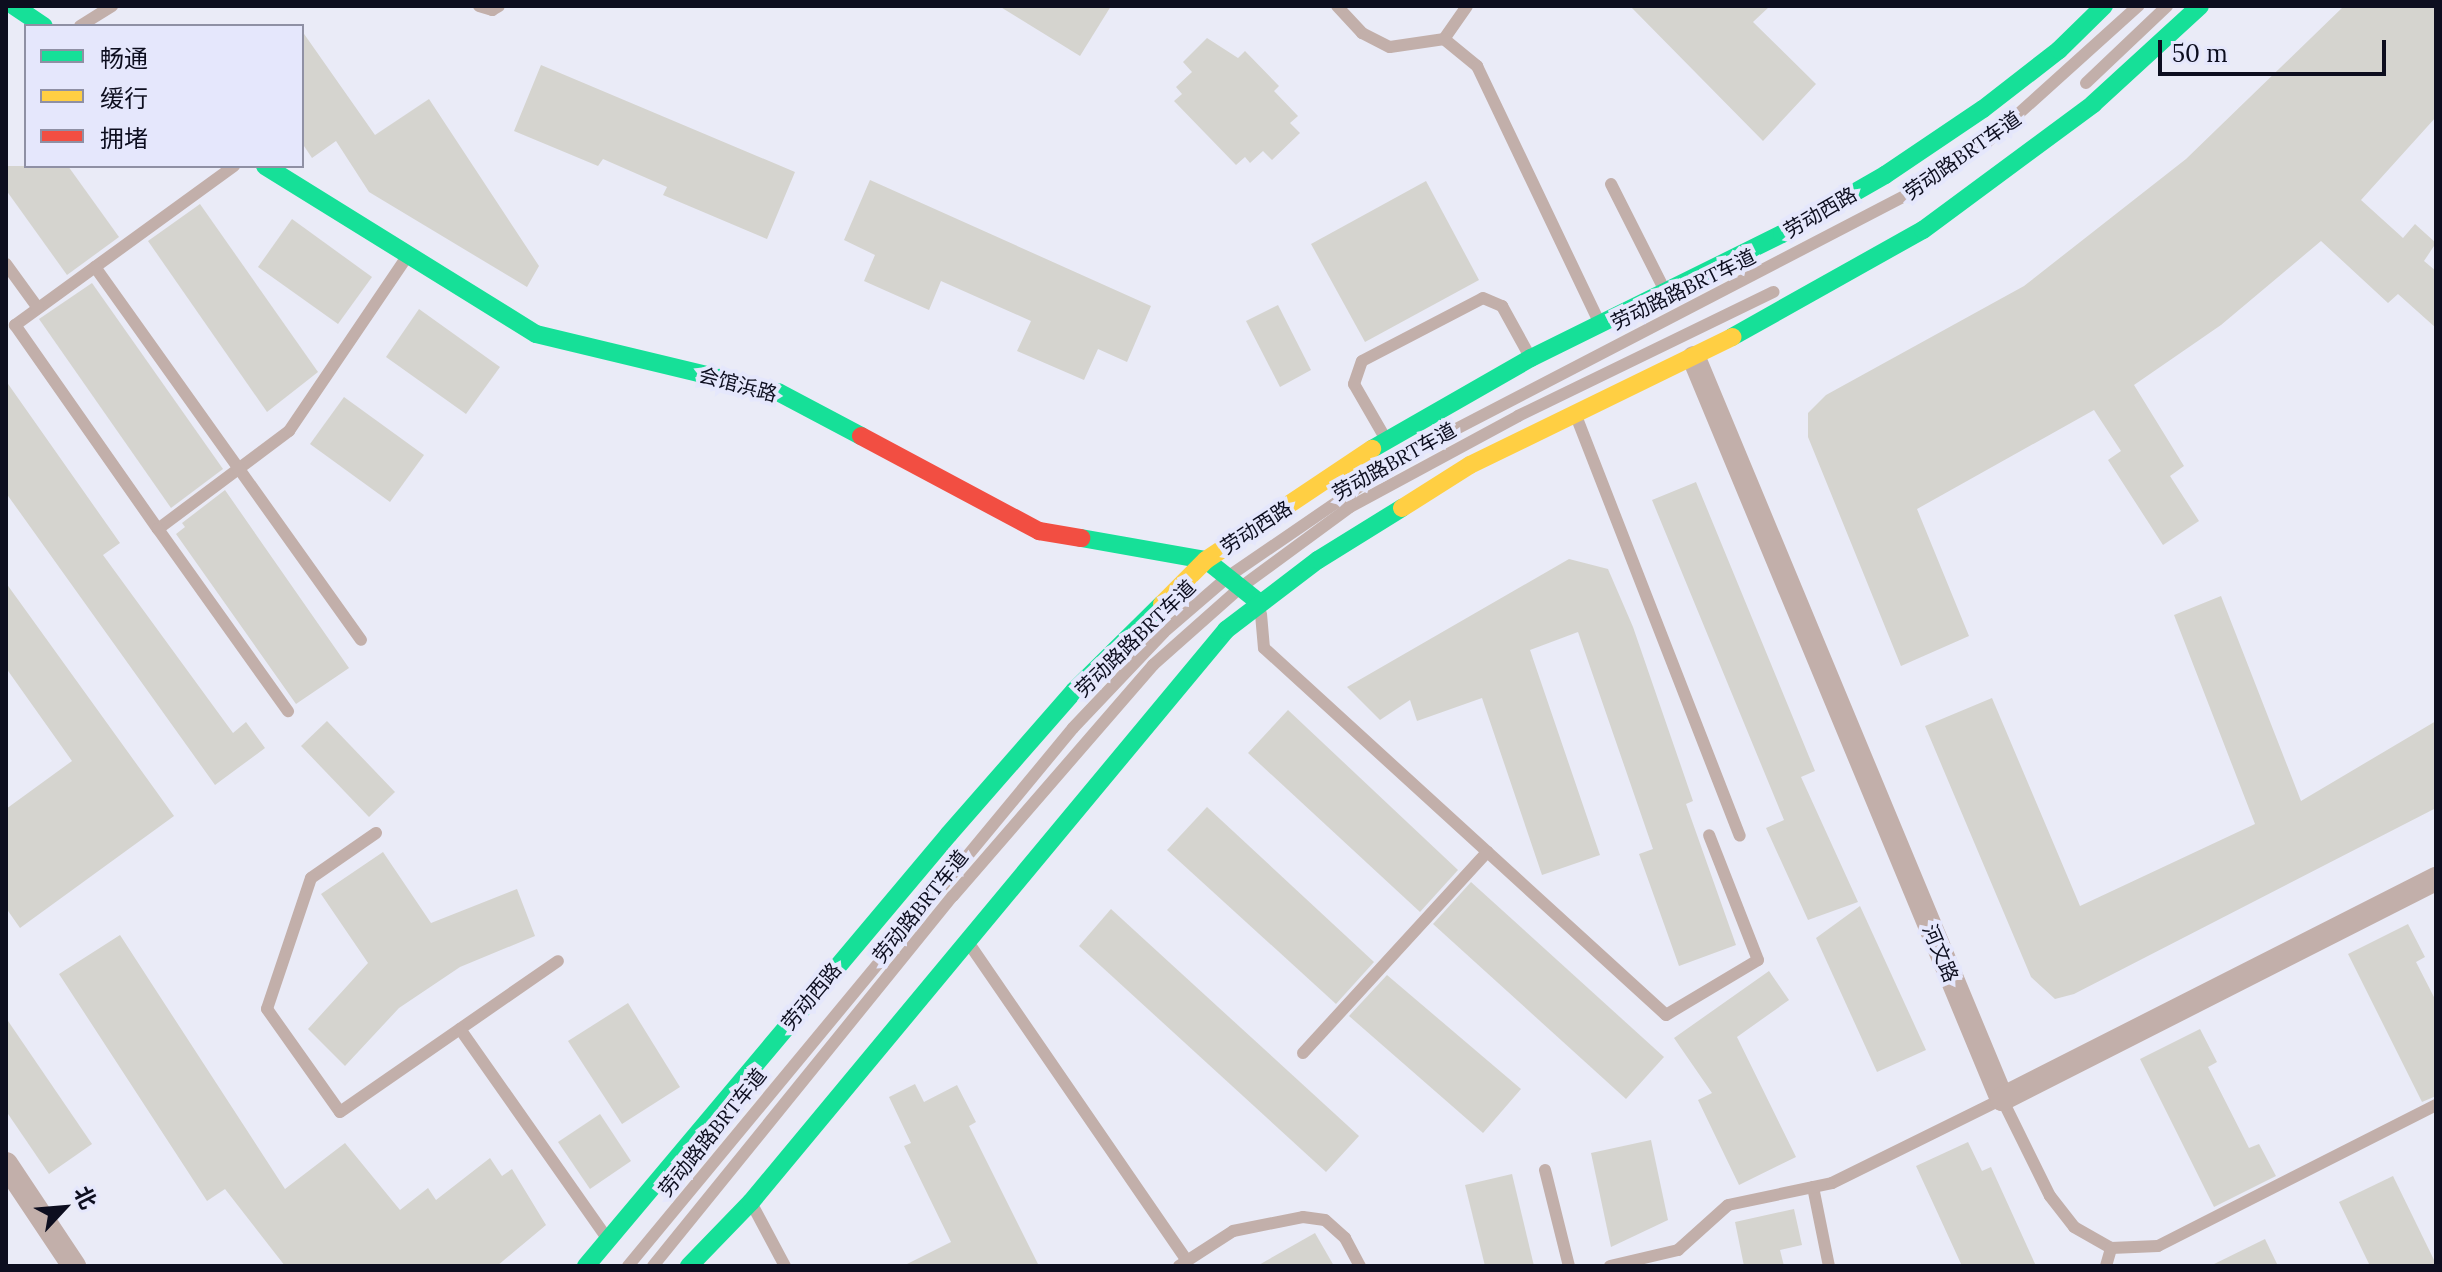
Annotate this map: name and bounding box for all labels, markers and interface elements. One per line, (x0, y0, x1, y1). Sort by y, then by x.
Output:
legend (24, 24, 304, 168)
scale bar (2162, 24, 2390, 74)
text: 50 m (2172, 38, 2228, 69)
text: 畅通 (100, 43, 148, 74)
text: 缓行 (100, 83, 148, 114)
street label: 劳动路BRT车道 (1899, 106, 2025, 204)
text: 拥堵 (100, 123, 148, 154)
street label: 劳动西路 (1779, 182, 1861, 242)
street label: 劳动路路BRT车道 (1607, 244, 1759, 334)
street label: 会馆浜路 (696, 362, 780, 406)
street label: 劳动路BRT车道 (1328, 417, 1460, 505)
street label: 劳动西路 (1216, 495, 1296, 559)
street label: 劳动路路BRT车道 (1070, 575, 1200, 701)
street label: 劳动路BRT车道 (867, 845, 973, 967)
street label: 河文路 (1918, 921, 1964, 985)
street label: 劳动西路 (776, 958, 846, 1034)
street label: 劳动路路BRT车道 (653, 1063, 771, 1201)
north arrow (24, 1168, 104, 1248)
text: 北 (68, 1181, 103, 1214)

